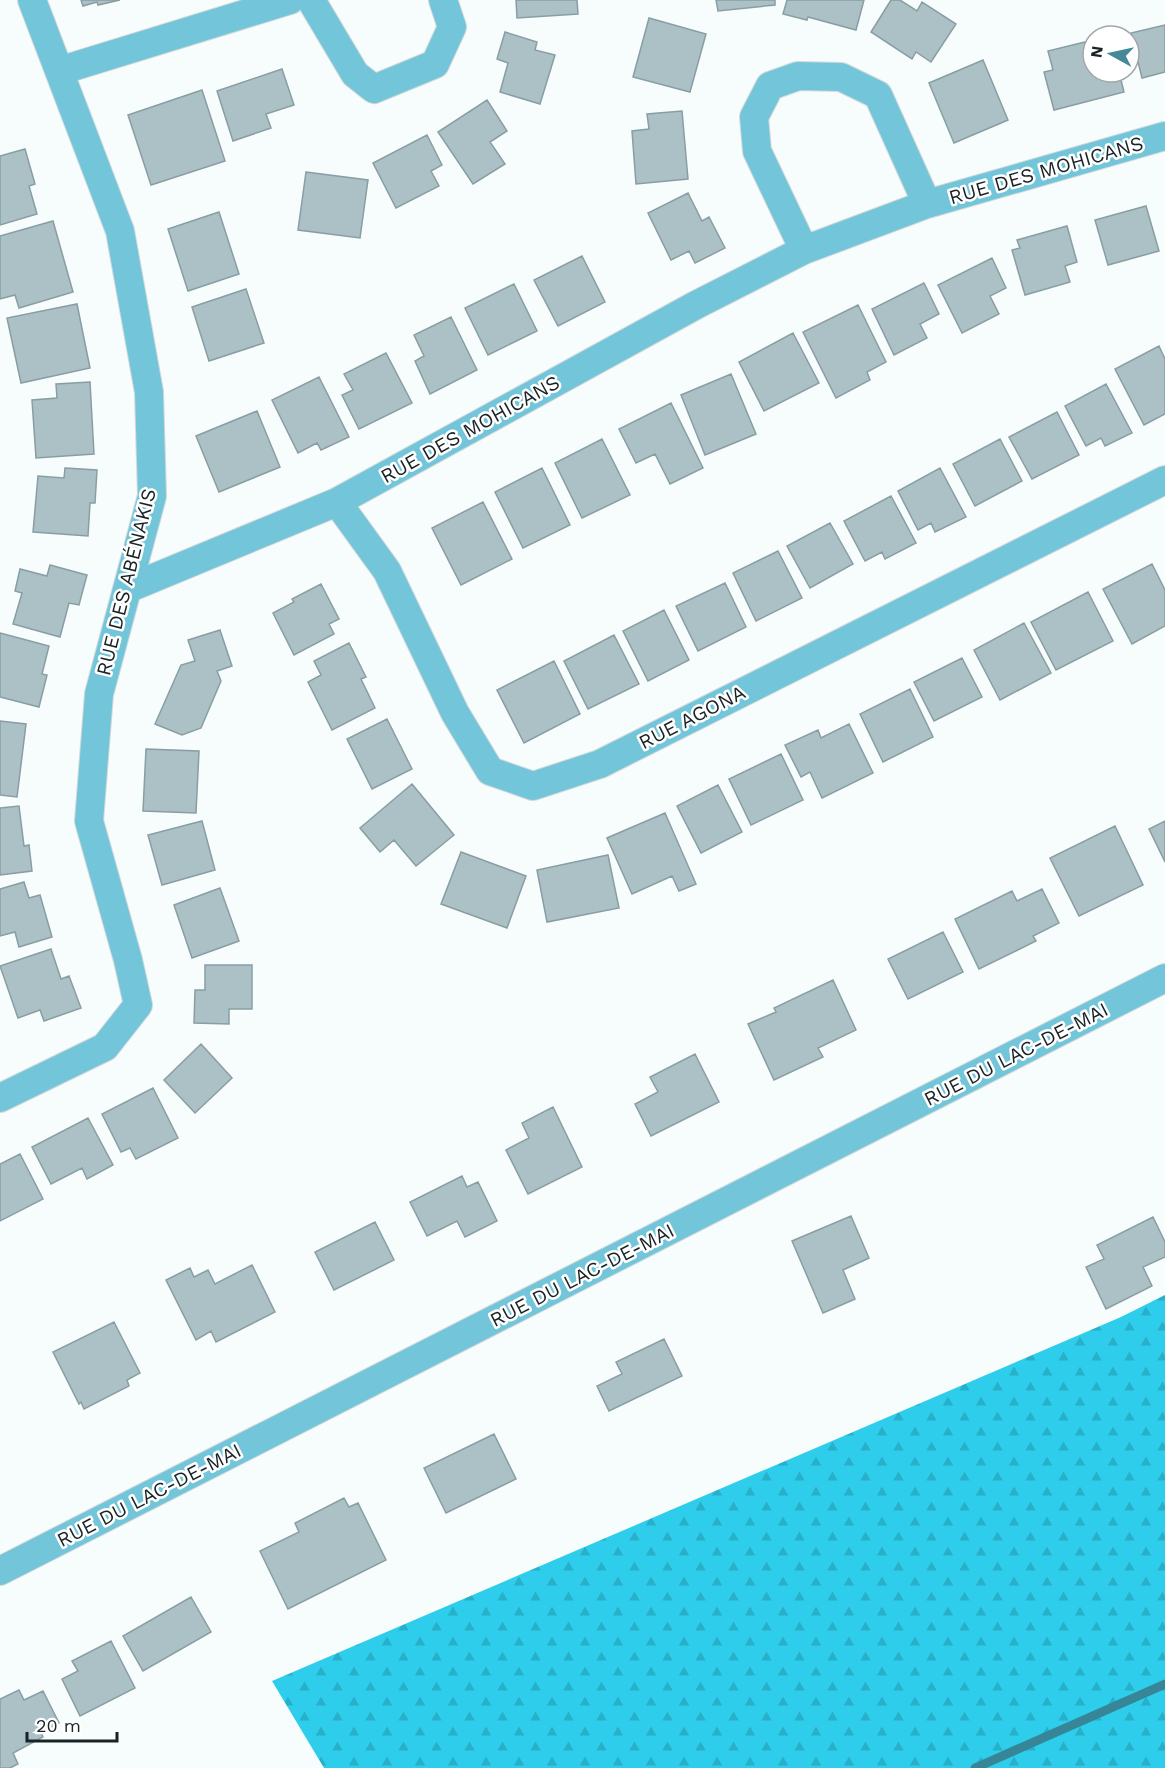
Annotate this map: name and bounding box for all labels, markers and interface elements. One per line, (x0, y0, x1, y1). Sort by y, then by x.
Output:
north arrow (1081, 24, 1141, 84)
text: N (1086, 45, 1107, 59)
street label: RUE DES MOHICANS (946, 131, 1146, 209)
street label: RUE DES MOHICANS (376, 370, 564, 488)
street label: RUE DES ABÉNAKIS (91, 486, 161, 678)
street label: RUE AGONA (635, 680, 749, 754)
street label: RUE DU LAC-DE-MAI (920, 997, 1112, 1111)
street label: RUE DU LAC-DE-MAI (486, 1218, 678, 1332)
street label: RUE DU LAC-DE-MAI (53, 1438, 245, 1552)
scale bar (27, 1705, 117, 1743)
text: 20 m (36, 1715, 81, 1736)

